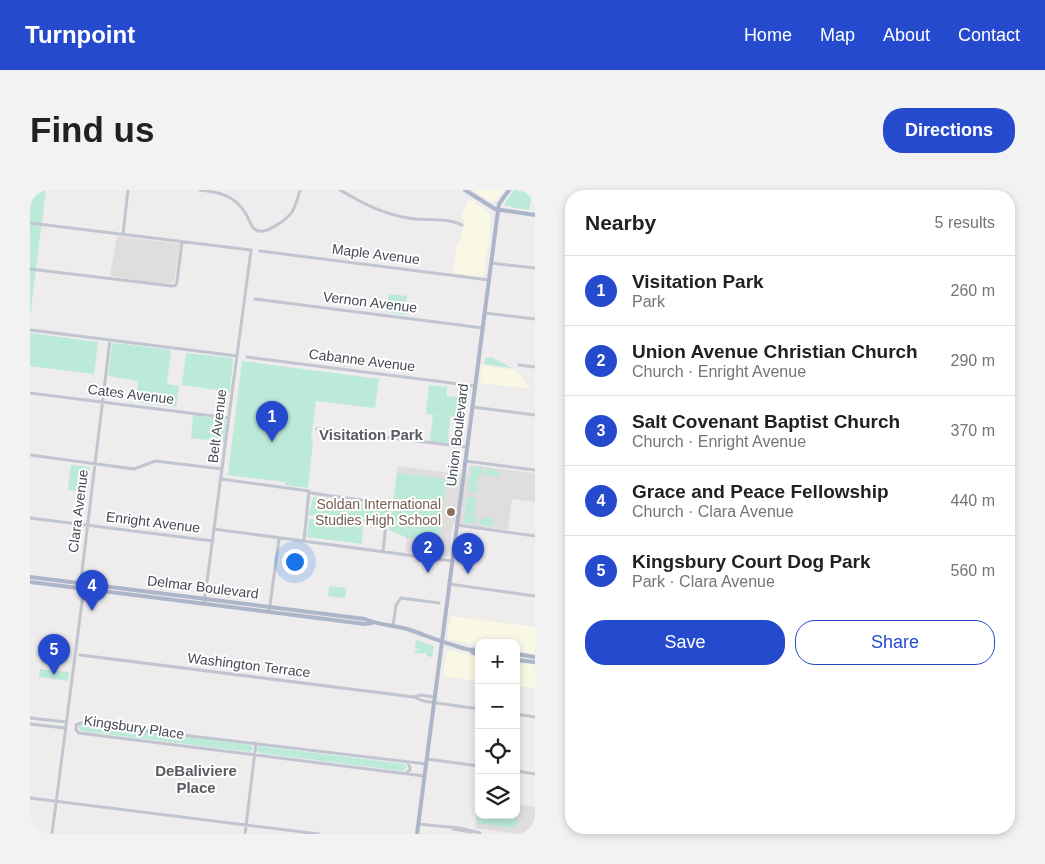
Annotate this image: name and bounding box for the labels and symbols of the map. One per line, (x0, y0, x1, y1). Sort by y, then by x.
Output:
street label: Maple Avenue (331, 241, 421, 267)
street label: Vernon Avenue (322, 288, 418, 316)
street label: Cabanne Avenue (308, 346, 416, 374)
street label: Cates Avenue (87, 381, 175, 407)
street label: Union Boulevard (443, 383, 471, 487)
street label: Belt Avenue (205, 388, 230, 464)
pin: 1 (256, 401, 288, 442)
district label: Visitation Park (319, 426, 424, 443)
street label: Clara Avenue (65, 468, 91, 554)
place label: Soldan International Studies High School (315, 496, 441, 528)
marker: Soldan International Studies High School (445, 506, 457, 518)
street label: Enright Avenue (105, 508, 201, 536)
pin: 2 (412, 532, 444, 573)
pin: 3 (452, 533, 484, 574)
your location (282, 549, 308, 575)
pin: 4 (76, 570, 108, 611)
street label: Delmar Boulevard (146, 572, 260, 602)
pin: 5 (38, 634, 70, 675)
street label: Washington Terrace (187, 650, 312, 681)
street label: Kingsbury Place (83, 712, 185, 742)
district label: DeBaliviere Place (155, 762, 237, 796)

